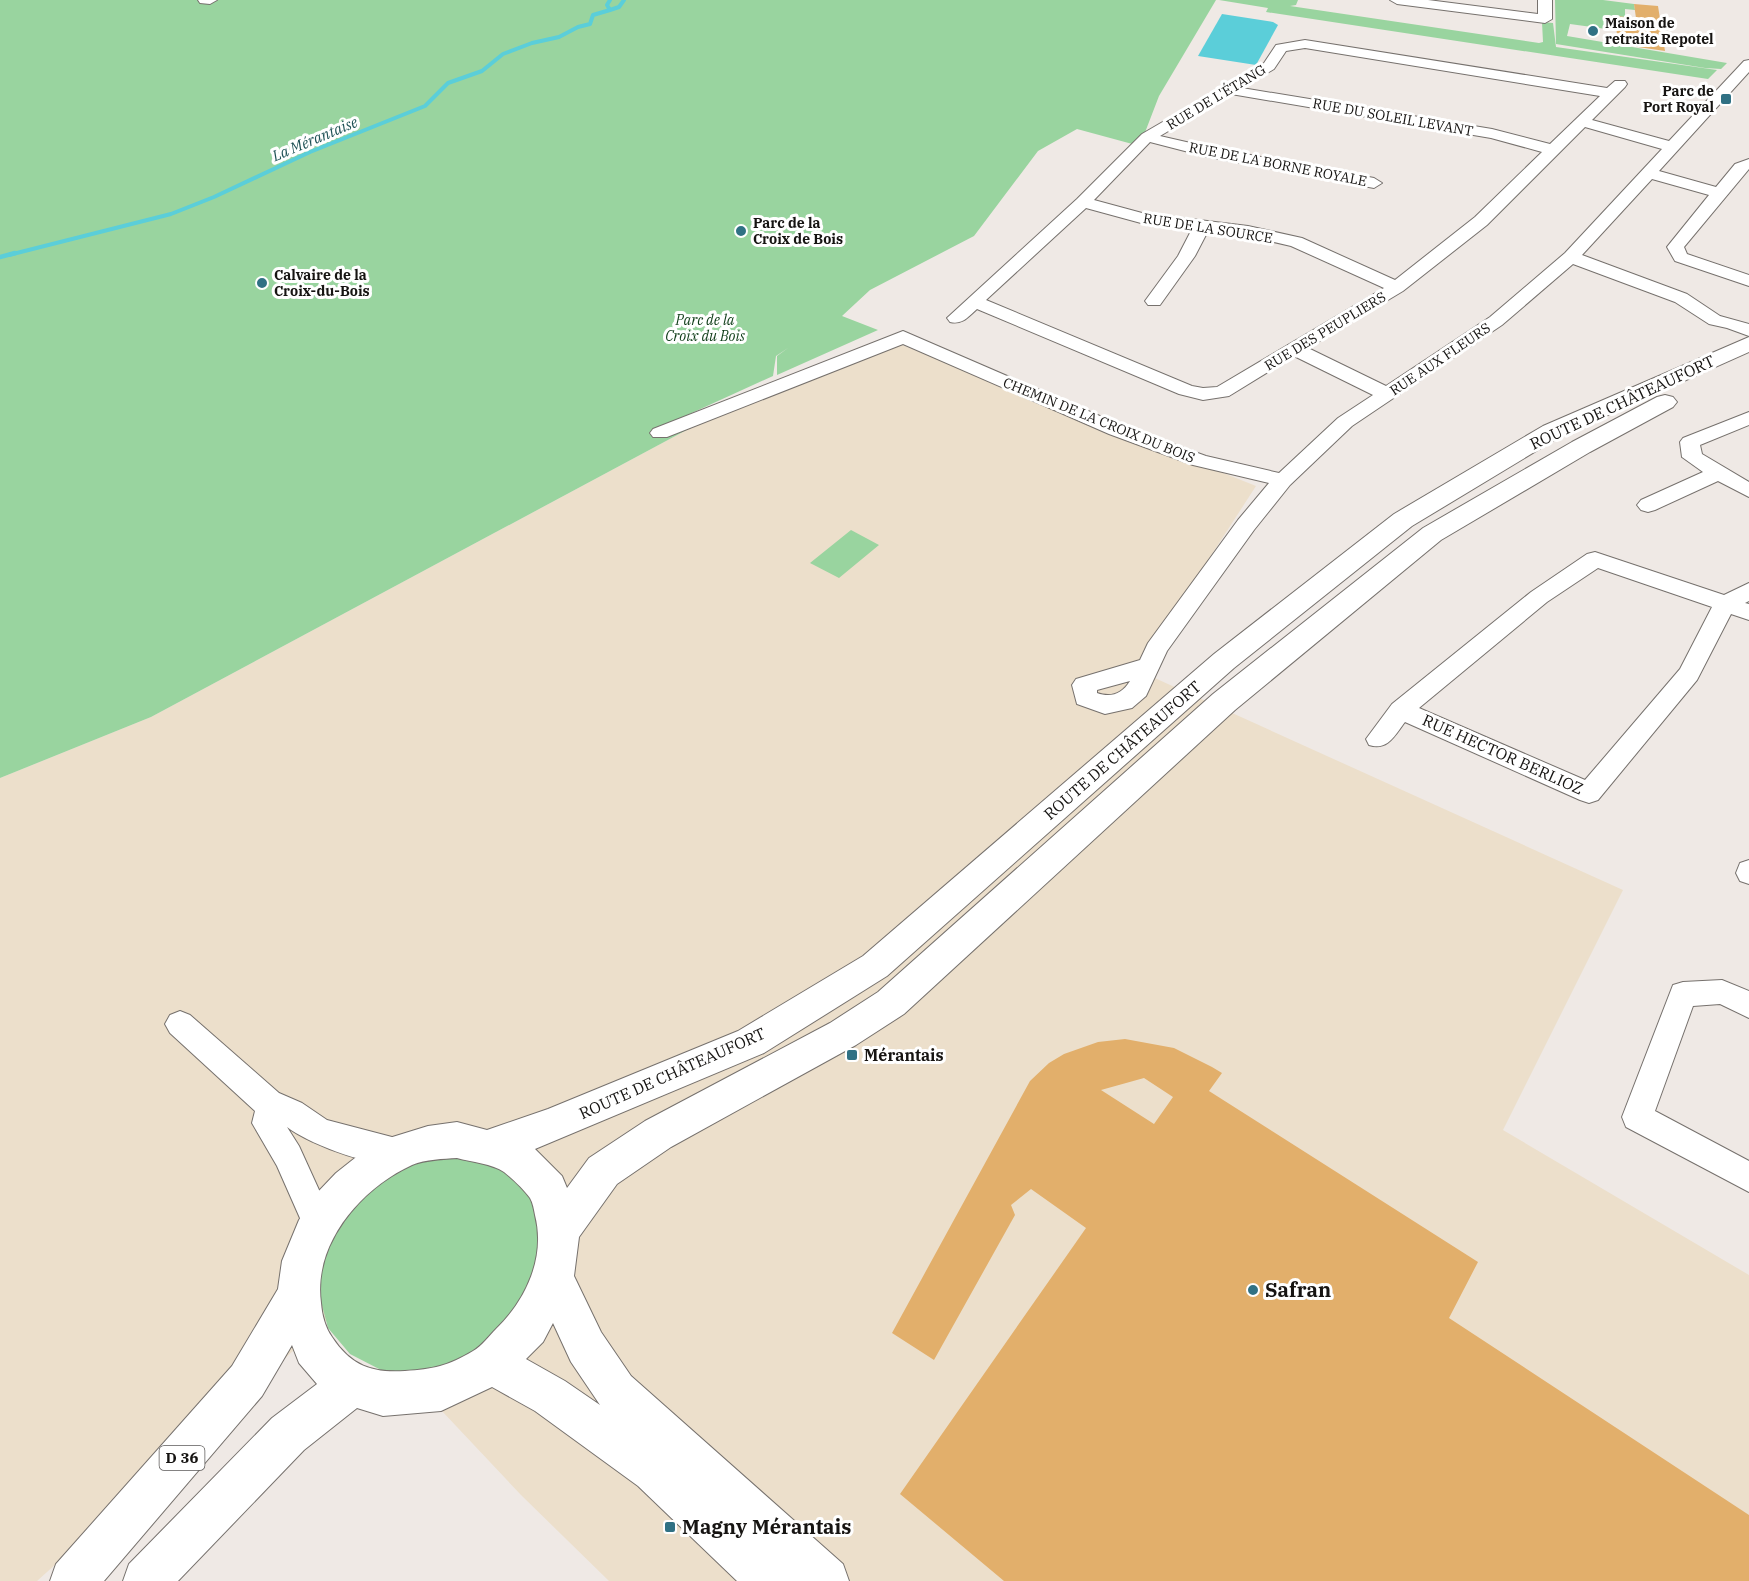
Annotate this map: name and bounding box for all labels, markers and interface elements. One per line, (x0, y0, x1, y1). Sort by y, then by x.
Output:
place label: Maison de retraite Repotel (1605, 14, 1714, 48)
marker: Maison de retraite Repotel (1586, 24, 1600, 38)
street label: RUE DE L'ÉTANG (1163, 59, 1269, 134)
place label: Parc de Port Royal (1643, 82, 1714, 116)
marker: Parc de Port Royal (1719, 92, 1733, 106)
street label: RUE DU SOLEIL LEVANT (1311, 94, 1475, 140)
water label: La Mérantaise (268, 112, 361, 165)
street label: RUE DE LA BORNE ROYALE (1187, 138, 1369, 190)
street label: RUE DE LA SOURCE (1142, 209, 1274, 247)
place label: Parc de la Croix de Bois (753, 214, 843, 248)
marker: Parc de la Croix de Bois (734, 224, 748, 238)
place label: Calvaire de la Croix-du-Bois (274, 266, 370, 300)
marker: Calvaire de la Croix-du-Bois (255, 276, 269, 290)
street label: RUE DES PEUPLIERS (1261, 288, 1389, 374)
park label: Parc de la Croix du Bois (665, 311, 746, 345)
street label: RUE AUX FLEURS (1386, 319, 1494, 399)
street label: ROUTE DE CHÂTEAUFORT (1526, 350, 1718, 454)
street label: CHEMIN DE LA CROIX DU BOIS (1000, 373, 1198, 467)
street label: ROUTE DE CHÂTEAUFORT (1039, 676, 1205, 824)
street label: RUE HECTOR BERLIOZ (1419, 709, 1587, 799)
street label: ROUTE DE CHÂTEAUFORT (576, 1023, 768, 1123)
place label: Mérantais (864, 1045, 944, 1065)
marker: Mérantais (845, 1048, 859, 1062)
place label: Safran (1265, 1276, 1331, 1303)
marker: Safran (1246, 1283, 1260, 1297)
road number: D 36 (160, 1446, 204, 1470)
place label: Magny Mérantais (682, 1513, 851, 1540)
marker: Magny Mérantais (663, 1520, 677, 1534)

